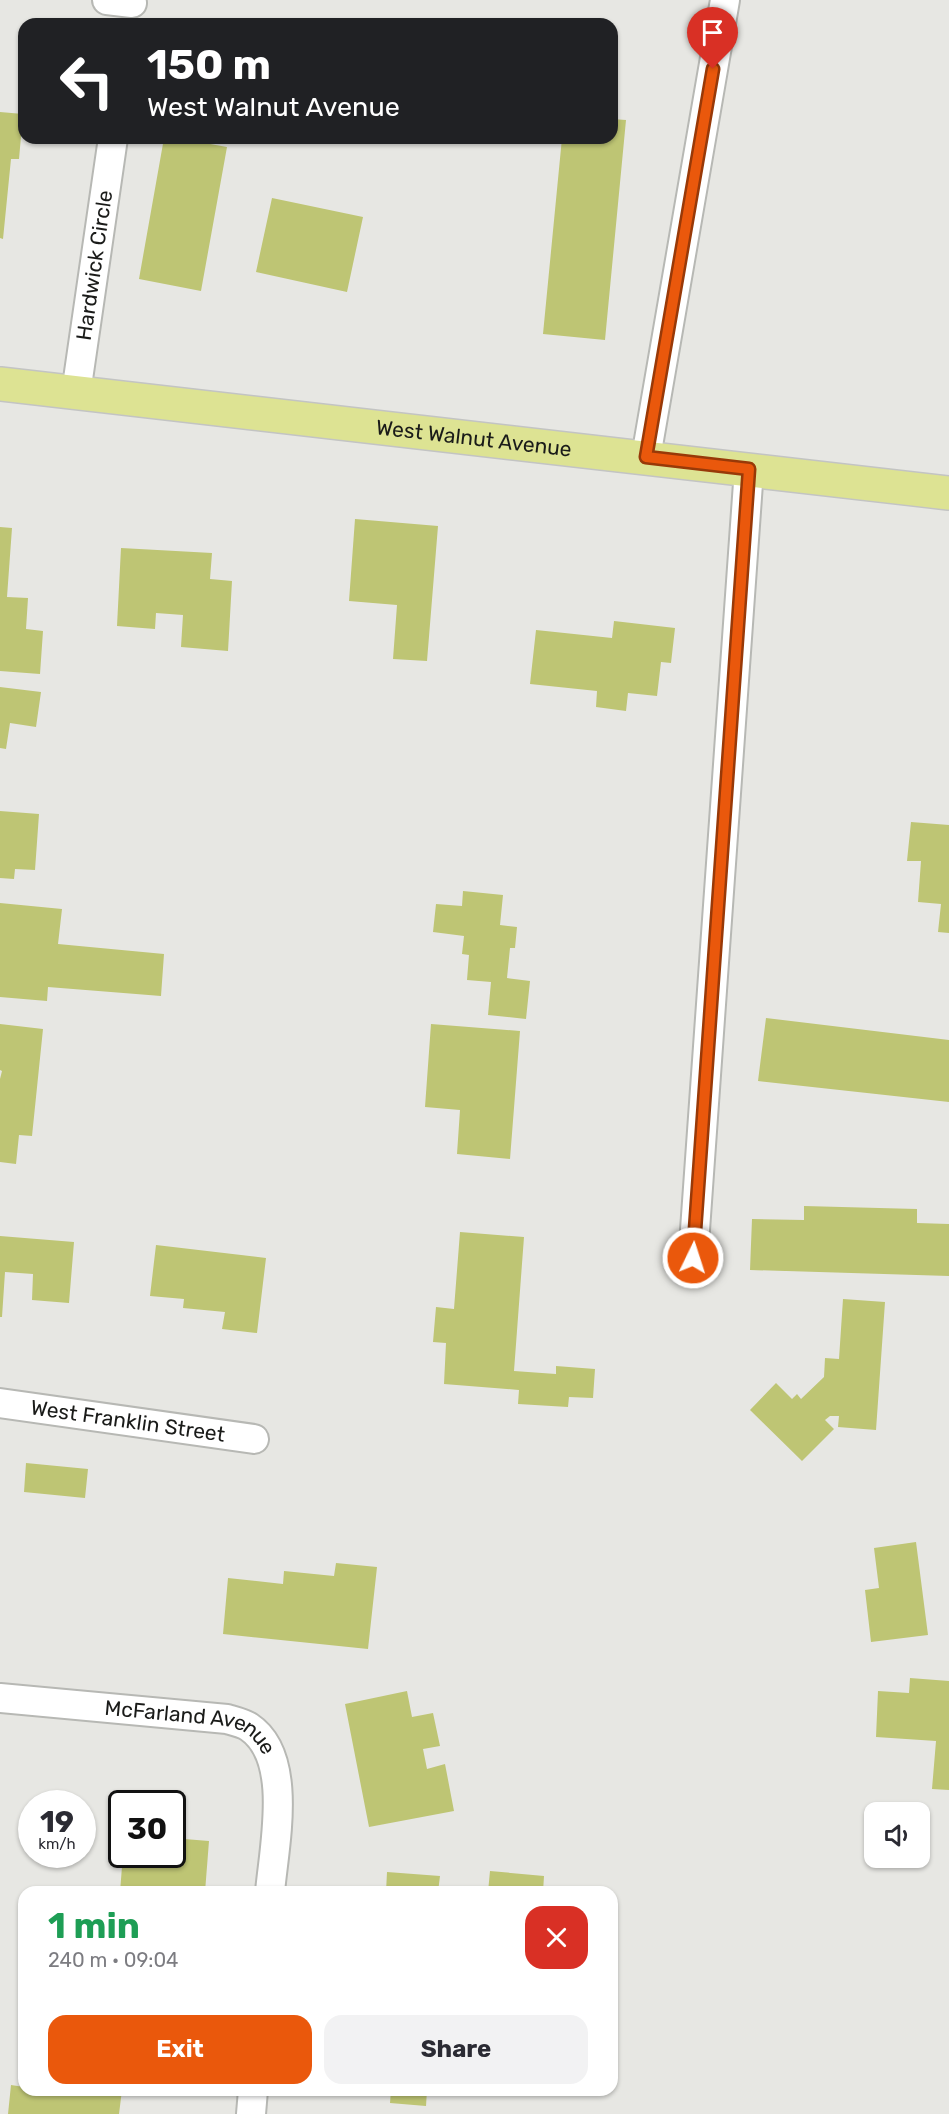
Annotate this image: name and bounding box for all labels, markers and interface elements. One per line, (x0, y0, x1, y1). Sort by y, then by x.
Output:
pin (687, 7, 738, 69)
icon: arrive (696, 16, 729, 49)
text: 150 m (147, 40, 271, 90)
icon: left (48, 42, 126, 120)
text: West Walnut Avenue (147, 91, 400, 123)
street label: Hardwick Circle (71, 188, 117, 342)
street label: West Walnut Avenue (375, 414, 573, 462)
position arrow (661, 1226, 725, 1290)
street label: West Franklin Street (29, 1394, 227, 1447)
street label: McFarland Avenue (104, 1695, 281, 1758)
speed limit sign: 30 (108, 1790, 186, 1868)
map controls (864, 1802, 930, 1868)
button: sound (864, 1802, 930, 1868)
text: 19 (40, 1804, 74, 1840)
text: km/h (38, 1835, 76, 1853)
text: 1 min (48, 1904, 140, 1947)
button: close (525, 1906, 588, 1969)
text: 240 m · 09:04 (48, 1948, 179, 1972)
button: Exit (48, 2015, 312, 2084)
button: Share (324, 2015, 588, 2084)

